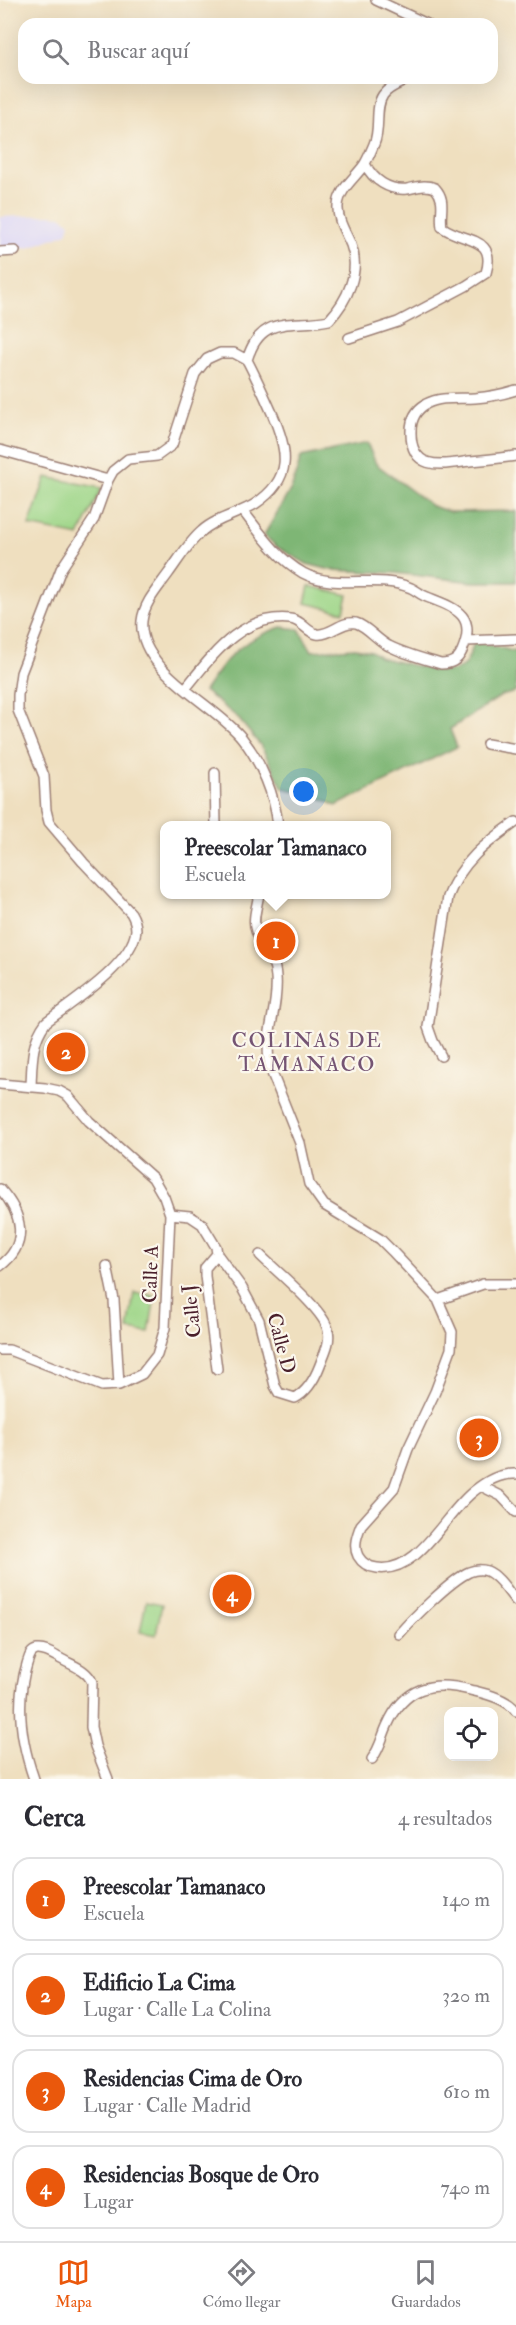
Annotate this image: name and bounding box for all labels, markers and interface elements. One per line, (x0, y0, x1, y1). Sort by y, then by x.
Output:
search box (18, 18, 498, 84)
icon: search (39, 35, 72, 68)
text: Buscar aquí (87, 37, 189, 65)
your location (289, 777, 318, 806)
popup (160, 821, 391, 899)
text: Preescolar Tamanaco (184, 834, 367, 862)
text: Escuela (184, 862, 246, 887)
pin: 1 (256, 918, 296, 964)
district label: COLINAS DE TAMANACO (232, 1027, 382, 1078)
pin: 2 (46, 1030, 86, 1074)
street label: Calle A (137, 1244, 164, 1304)
street label: Calle J (176, 1283, 207, 1339)
street label: Calle D (261, 1310, 302, 1376)
pin: 3 (460, 1416, 498, 1460)
pin: 4 (212, 1572, 252, 1616)
map controls (444, 1707, 498, 1761)
button: locate (444, 1707, 498, 1761)
text: Cerca (24, 1802, 85, 1834)
text: 4 resultados (398, 1806, 492, 1831)
text: Preescolar Tamanaco (83, 1873, 265, 1901)
text: 1 (42, 1887, 49, 1912)
text: 140 m (442, 1887, 490, 1912)
text: Escuela (83, 1901, 144, 1926)
text: Edificio La Cima (83, 1969, 235, 1997)
text: 2 (40, 1983, 51, 2008)
text: 320 m (442, 1983, 490, 2008)
text: Lugar · Calle La Colina (83, 1997, 271, 2022)
text: Residencias Cima de Oro (83, 2065, 302, 2093)
text: 3 (42, 2079, 49, 2104)
text: 610 m (443, 2079, 490, 2104)
text: Lugar · Calle Madrid (83, 2093, 251, 2118)
text: Residencias Bosque de Oro (83, 2161, 319, 2189)
text: 4 (40, 2175, 51, 2200)
text: 740 m (441, 2175, 490, 2200)
text: Lugar (83, 2189, 133, 2214)
tab: Mapa (55, 2256, 92, 2312)
tab: Cómo llegar (202, 2256, 281, 2312)
tab: Guardados (391, 2256, 461, 2312)

